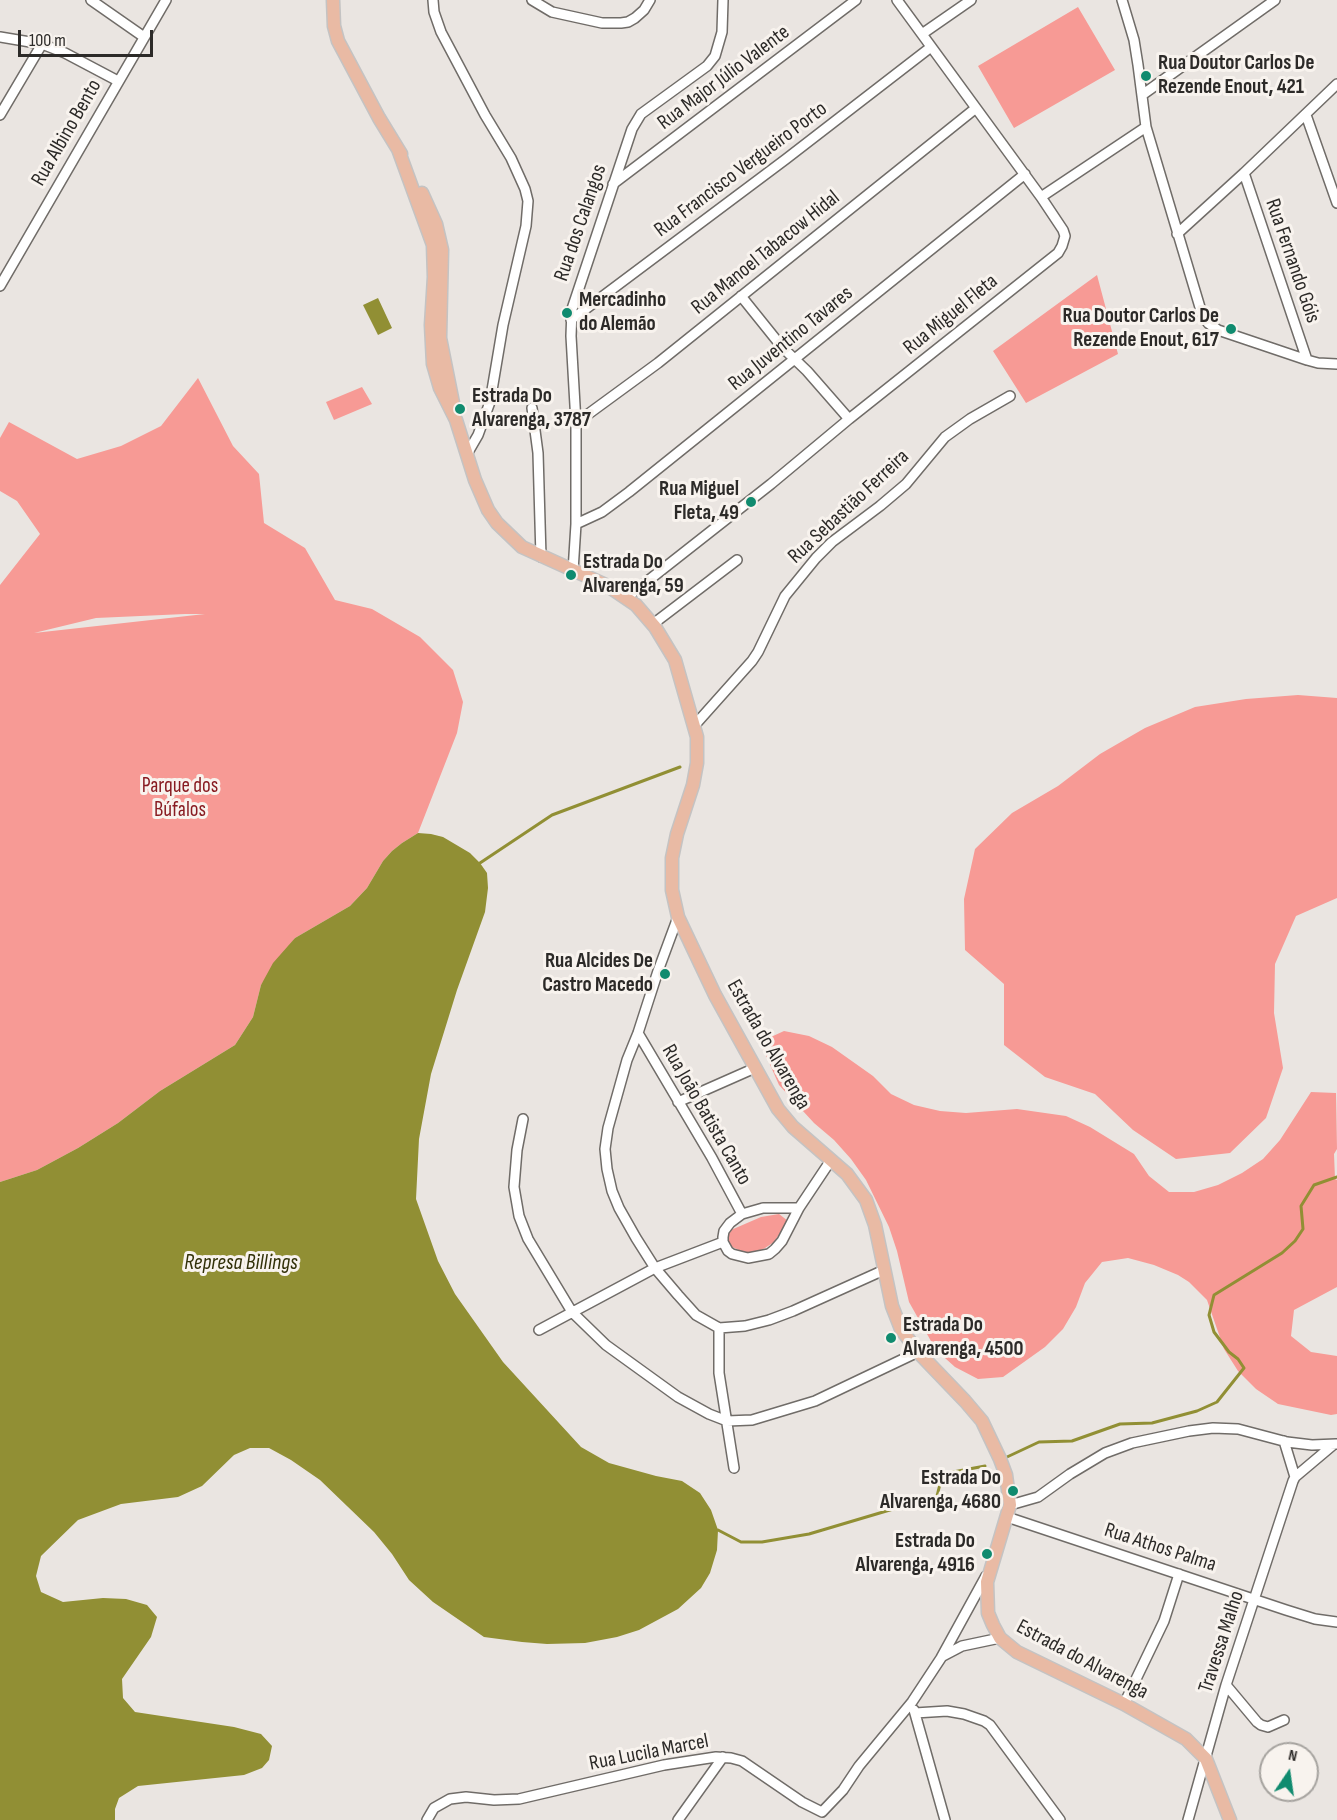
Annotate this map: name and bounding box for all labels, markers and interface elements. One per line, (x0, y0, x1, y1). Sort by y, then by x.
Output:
scale bar (21, 18, 156, 56)
street label: Rua Major Júlio Valente (653, 20, 795, 136)
text: 100 m (29, 30, 66, 51)
place label: Rua Doutor Carlos De Rezende Enout, 421 (1158, 51, 1314, 101)
marker: Rua Doutor Carlos De Rezende Enout, 421 (1139, 69, 1153, 83)
street label: Rua Albino Bento (26, 75, 108, 191)
street label: Rua Francisco Vergueiro Porto (650, 97, 832, 243)
street label: Rua dos Calangos (549, 161, 613, 285)
street label: Rua Manoel Tabacow Hidal (687, 186, 845, 320)
street label: Rua Fernando Góis (1259, 196, 1325, 326)
street label: Rua Miguel Fleta (899, 269, 1003, 361)
street label: Rua Juventino Tavares (724, 281, 858, 397)
place label: Mercadinho do Alemão (579, 288, 666, 338)
place label: Rua Doutor Carlos De Rezende Enout, 617 (1063, 304, 1219, 354)
marker: Mercadinho do Alemão (560, 306, 574, 320)
marker: Rua Doutor Carlos De Rezende Enout, 617 (1224, 322, 1238, 336)
place label: Estrada Do Alvarenga, 3787 (472, 384, 591, 434)
marker: Estrada Do Alvarenga, 3787 (453, 402, 467, 416)
street label: Rua Sebastião Ferreira (783, 445, 915, 569)
place label: Rua Miguel Fleta, 49 (659, 477, 739, 527)
marker: Rua Miguel Fleta, 49 (744, 495, 758, 509)
place label: Estrada Do Alvarenga, 59 (583, 550, 684, 600)
marker: Estrada Do Alvarenga, 59 (564, 568, 578, 582)
park label: Parque dos Búfalos (142, 774, 218, 824)
place label: Rua Alcides De Castro Macedo (542, 949, 653, 999)
marker: Rua Alcides De Castro Macedo (658, 967, 672, 981)
street label: Estrada do Alvarenga (721, 976, 815, 1114)
street label: Rua João Batista Canto (656, 1040, 756, 1190)
water label: Represa Billings (184, 1250, 298, 1276)
place label: Estrada Do Alvarenga, 4500 (903, 1313, 1024, 1363)
marker: Estrada Do Alvarenga, 4500 (884, 1331, 898, 1345)
place label: Estrada Do Alvarenga, 4680 (880, 1466, 1001, 1516)
marker: Estrada Do Alvarenga, 4680 (1006, 1484, 1020, 1498)
street label: Rua Athos Palma (1101, 1518, 1219, 1578)
place label: Estrada Do Alvarenga, 4916 (856, 1529, 975, 1579)
marker: Estrada Do Alvarenga, 4916 (980, 1547, 994, 1561)
street label: Travessa Malho (1194, 1588, 1250, 1696)
street label: Estrada do Alvarenga (1012, 1615, 1152, 1705)
street label: Rua Lucila Marcel (587, 1729, 711, 1777)
north arrow (1259, 1742, 1319, 1802)
text: N (1286, 1746, 1299, 1766)

